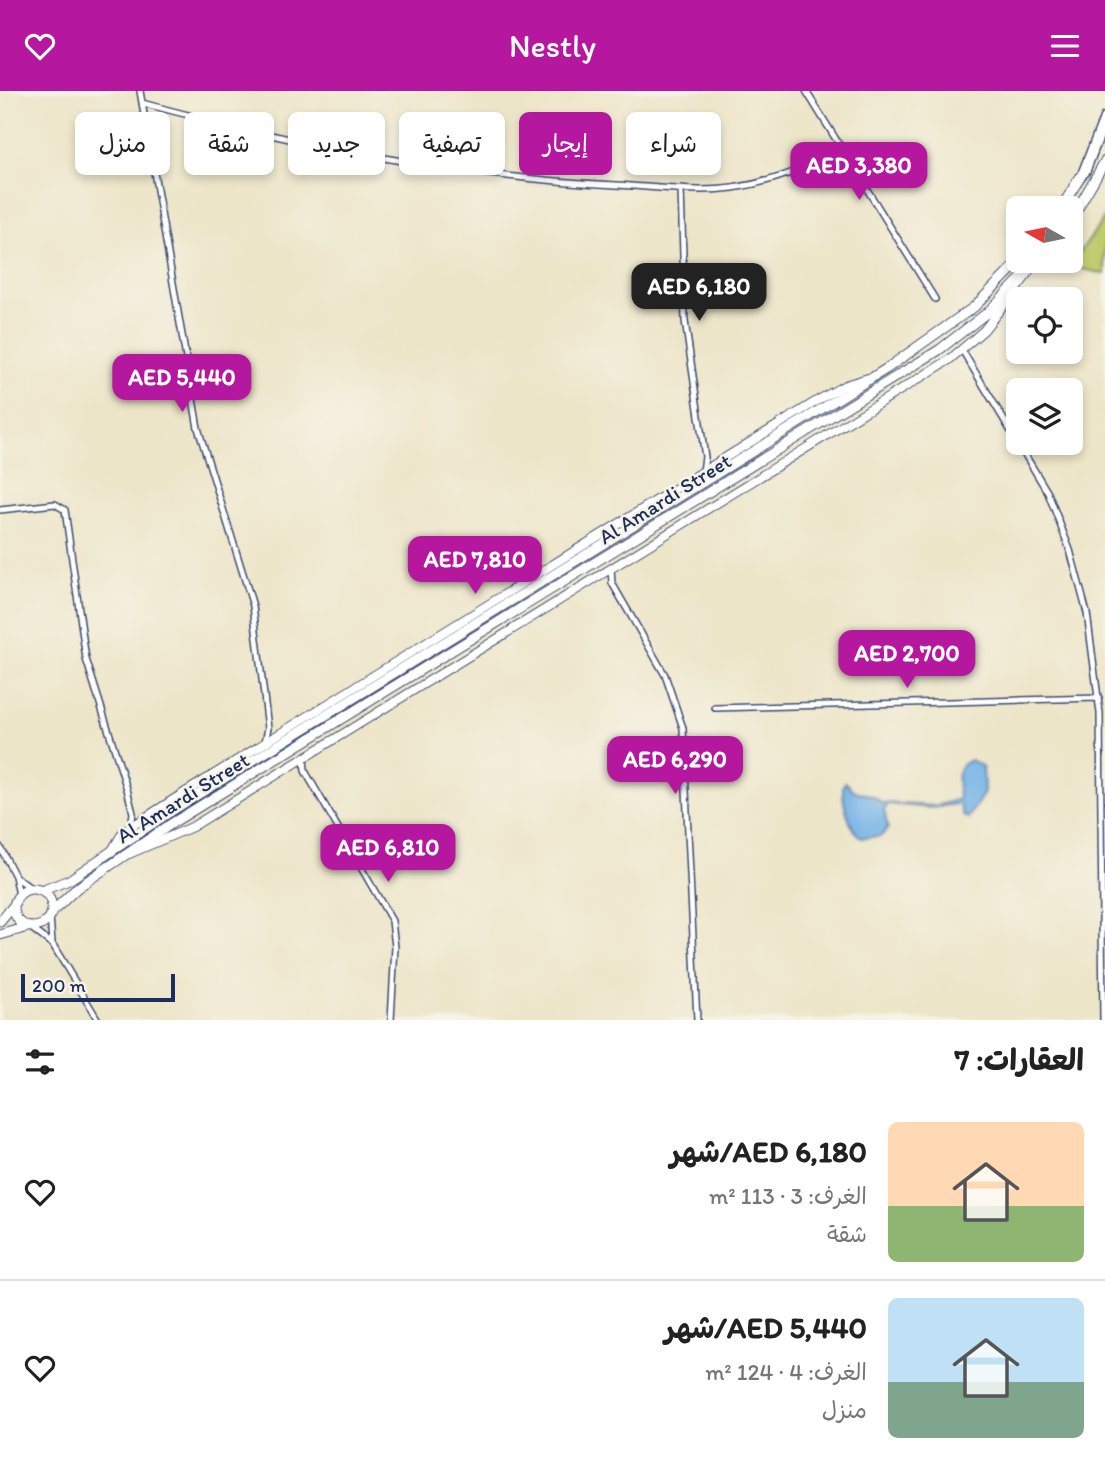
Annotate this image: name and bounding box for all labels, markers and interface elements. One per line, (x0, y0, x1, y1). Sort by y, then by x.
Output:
icon: heart (21, 27, 59, 65)
text: Nestly (509, 27, 596, 65)
icon: menu (1046, 27, 1084, 65)
chip: منزل (75, 112, 170, 175)
chip: شقة (184, 112, 274, 175)
chip: جديد (288, 112, 385, 175)
chip: تصفية (399, 112, 505, 175)
chip: إيجار (519, 112, 612, 175)
chip: شراء (626, 112, 721, 175)
pin: AED 3,380 (779, 143, 939, 202)
text: AED 3,380 (806, 151, 912, 179)
north arrow (1006, 196, 1083, 273)
map controls (1006, 196, 1083, 455)
pin: AED 6,180 (619, 264, 779, 323)
text: AED 6,180 (647, 272, 751, 300)
button: locate (1006, 287, 1083, 364)
pin: AED 5,440 (102, 355, 262, 414)
text: AED 5,440 (128, 363, 236, 391)
button: layers (1006, 378, 1083, 455)
street label: Al Amardi Street (594, 448, 736, 549)
pin: AED 7,810 (395, 537, 555, 596)
text: AED 7,810 (424, 545, 526, 573)
pin: AED 2,700 (827, 631, 987, 690)
text: AED 2,700 (854, 639, 960, 667)
pin: AED 6,290 (595, 737, 755, 796)
text: AED 6,290 (623, 745, 727, 773)
street label: Al Amardi Street (112, 747, 254, 848)
pin: AED 6,810 (308, 825, 468, 884)
text: AED 6,810 (336, 833, 440, 861)
scale bar (21, 971, 175, 1003)
text: 200 m (32, 974, 86, 997)
text: العقارات: 7 (955, 1041, 1084, 1078)
icon: filters (21, 1043, 59, 1081)
text: AED 6,180/شهر (670, 1133, 867, 1170)
icon: home (944, 1150, 1028, 1234)
icon: heart (21, 1173, 59, 1211)
text: الغرف: 3 · 113 m² (709, 1182, 867, 1210)
text: شقة (827, 1220, 867, 1248)
text: AED 5,440/شهر (664, 1309, 867, 1346)
icon: home (944, 1326, 1028, 1410)
icon: heart (21, 1349, 59, 1387)
text: الغرف: 4 · 124 m² (705, 1358, 867, 1386)
text: منزل (822, 1396, 867, 1424)

